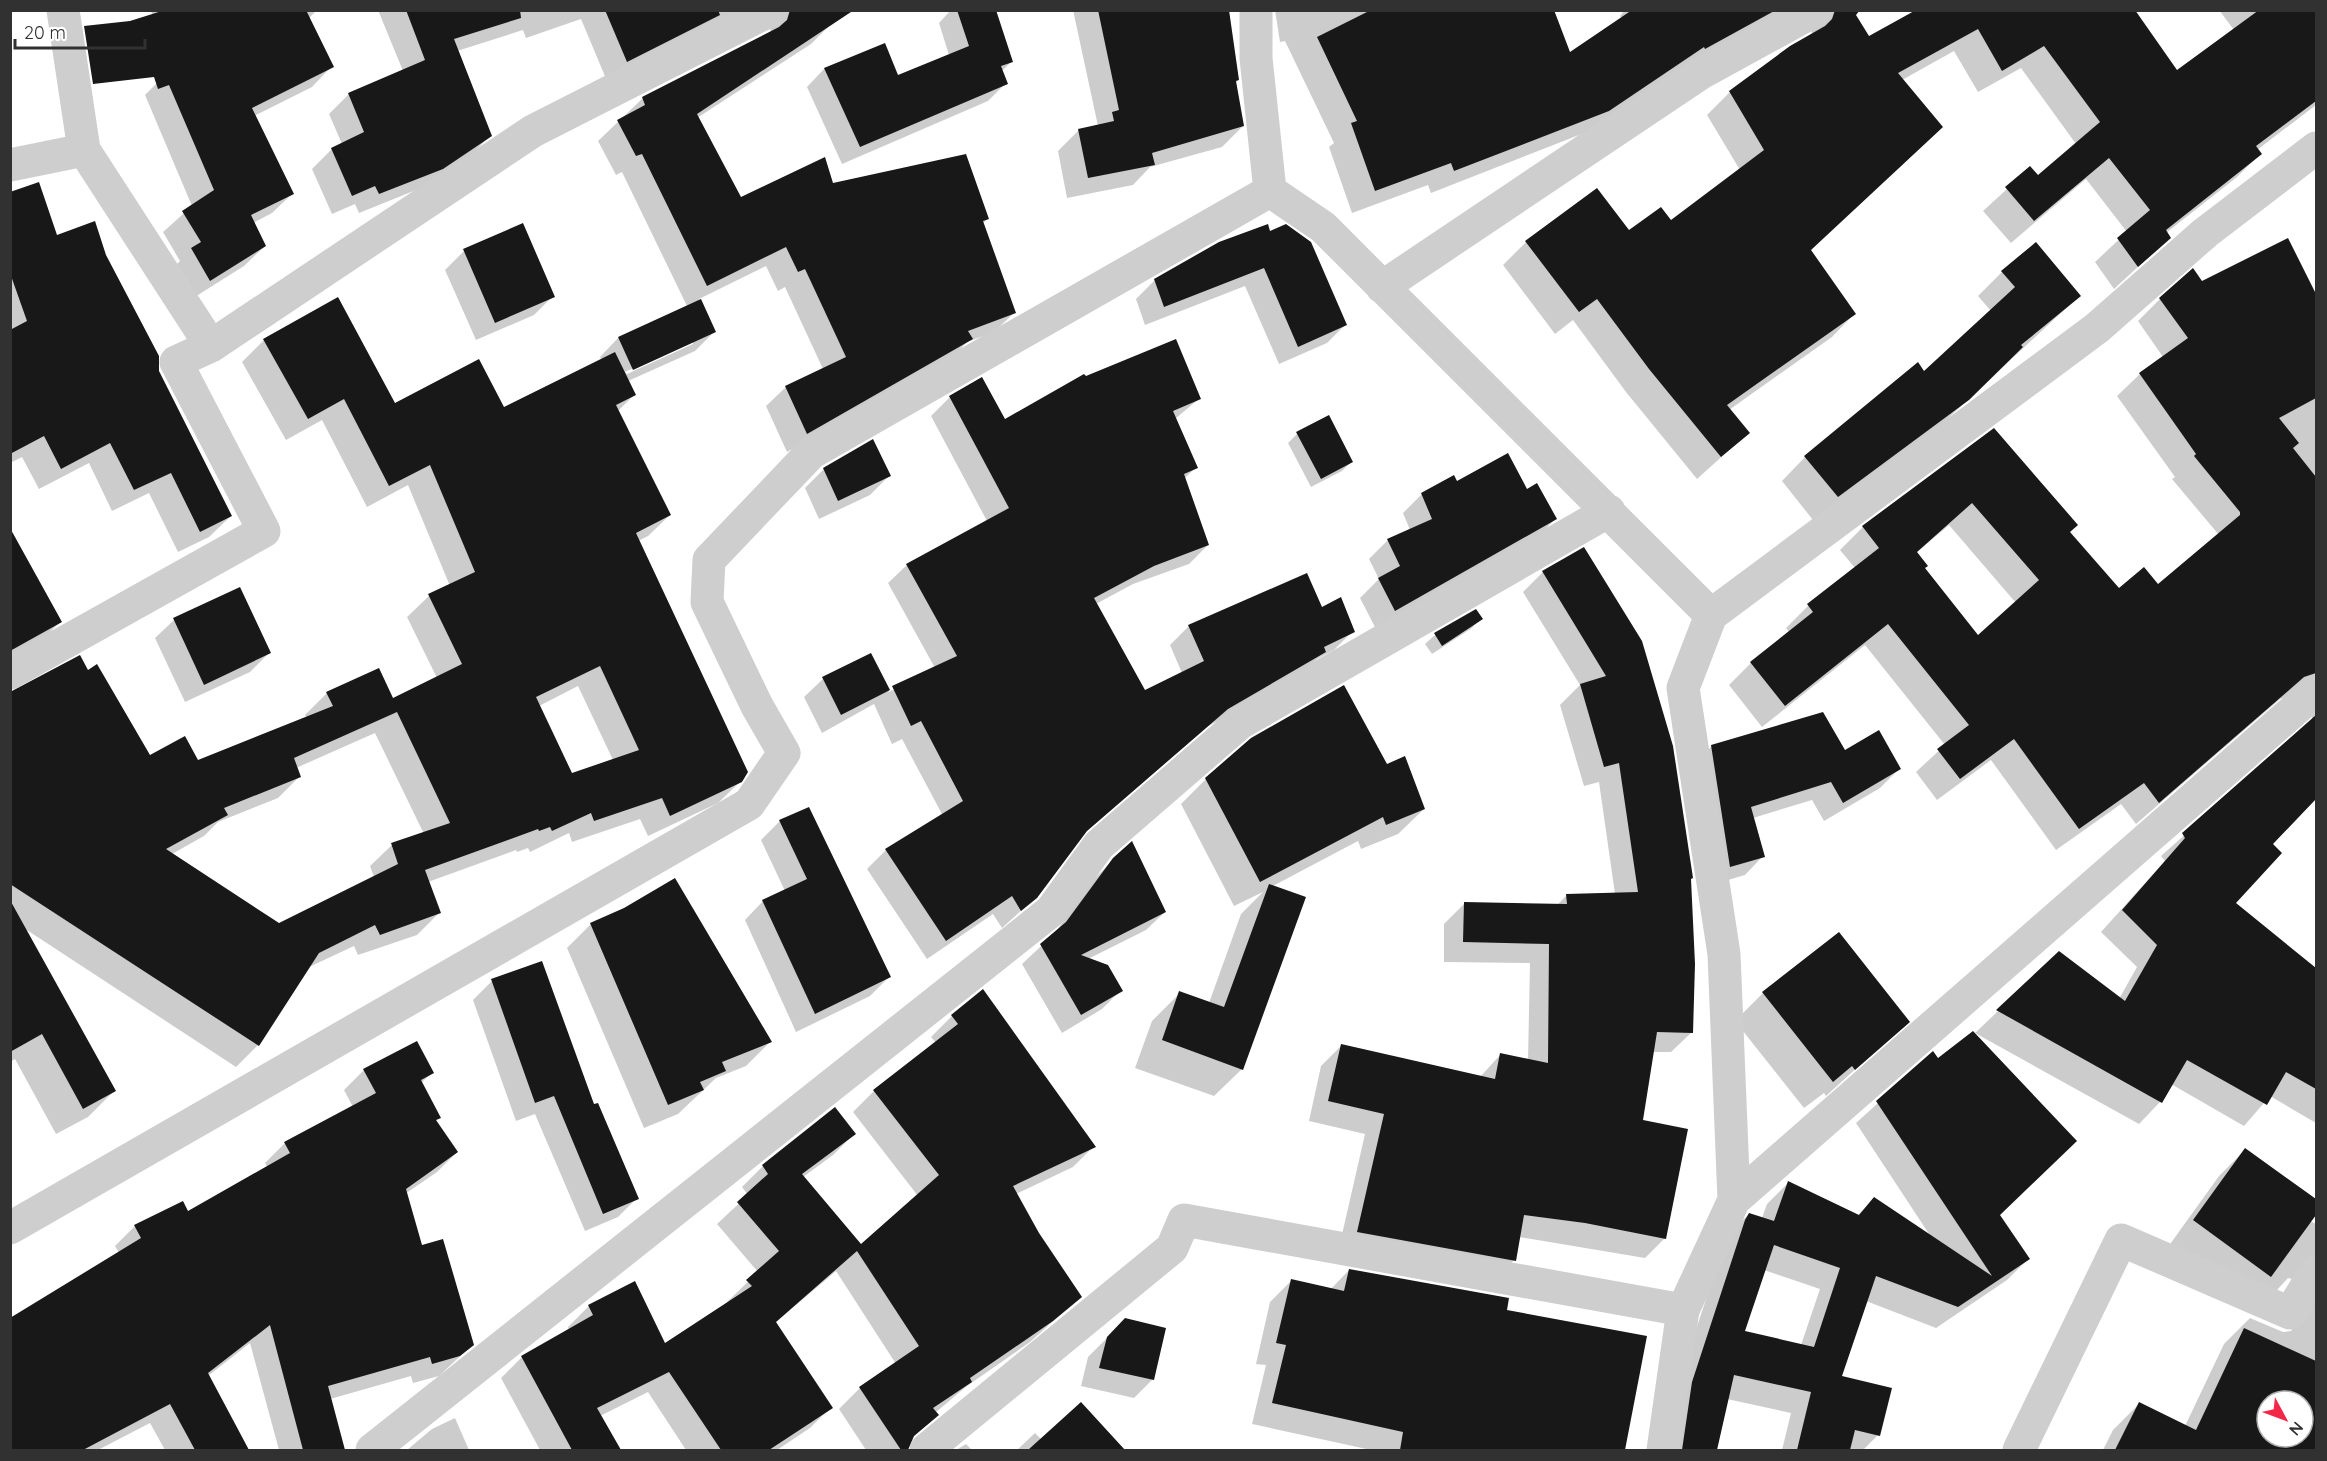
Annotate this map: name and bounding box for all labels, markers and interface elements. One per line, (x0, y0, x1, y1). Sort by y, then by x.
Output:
scale bar (15, 12, 146, 50)
text: 20 m (24, 21, 66, 44)
north arrow (2255, 1389, 2315, 1449)
text: N (2285, 1418, 2308, 1440)

